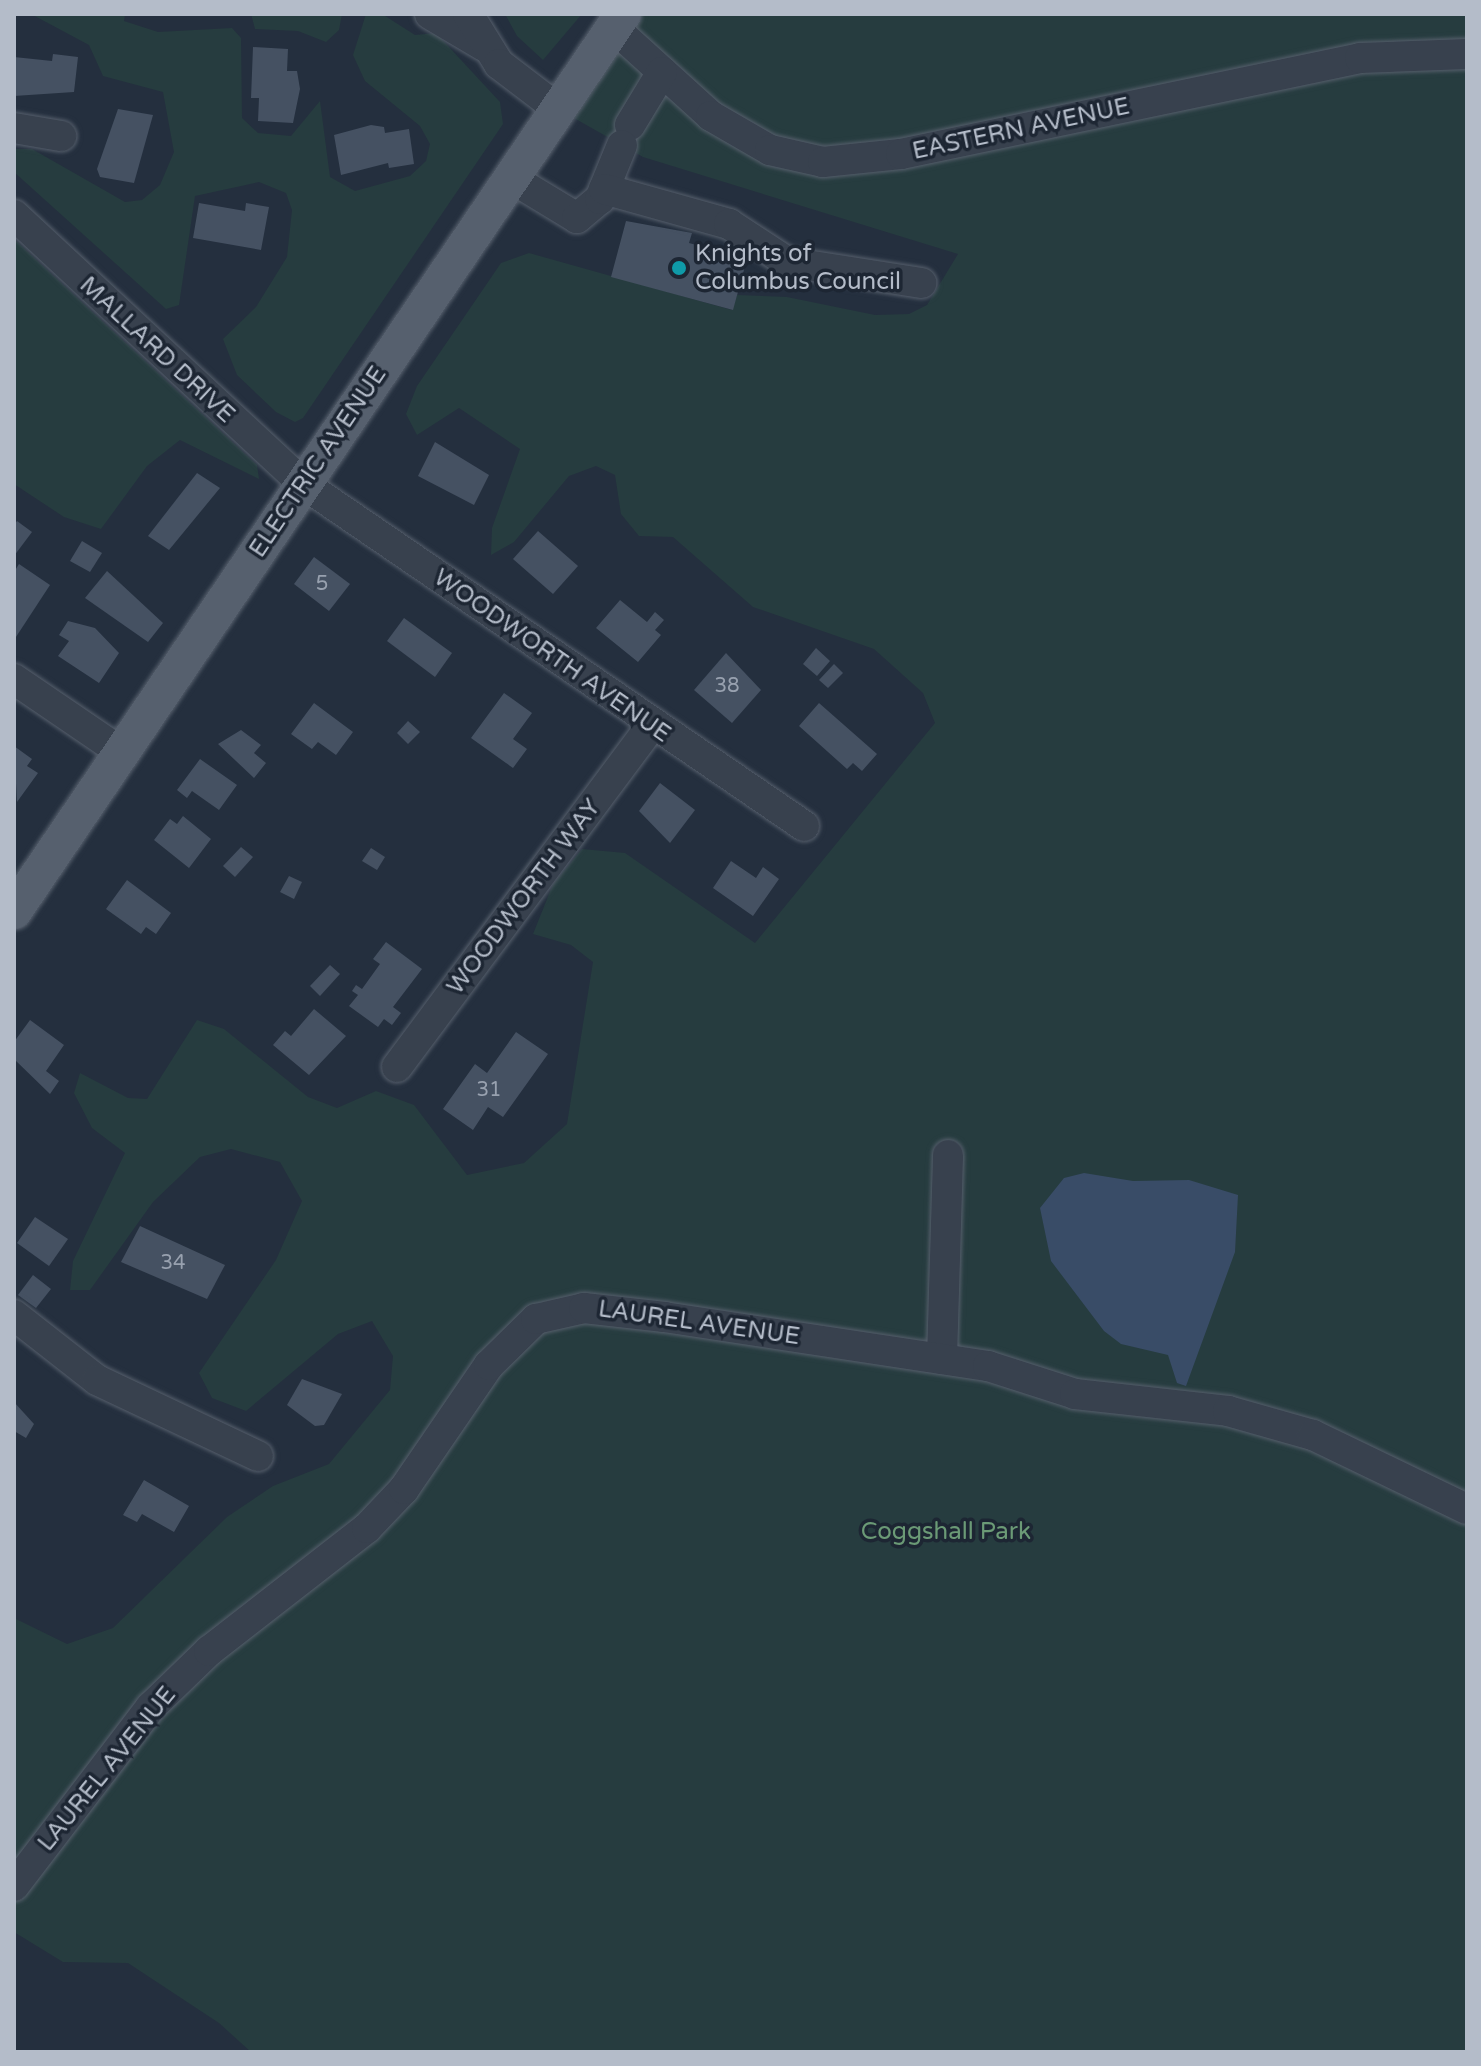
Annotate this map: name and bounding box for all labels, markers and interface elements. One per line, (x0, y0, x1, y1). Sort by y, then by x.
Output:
street label: EASTERN AVENUE (910, 92, 1132, 166)
place label: Knights of Columbus Council (695, 240, 901, 296)
marker: Knights of Columbus Council (670, 259, 688, 277)
street label: MALLARD DRIVE (74, 271, 240, 429)
street label: ELECTRIC AVENUE (243, 361, 393, 563)
street label: WOODWORTH AVENUE (428, 563, 676, 749)
house number: 5 (316, 572, 328, 596)
house number: 38 (714, 674, 740, 698)
street label: WOODWORTH WAY (441, 794, 607, 1000)
house number: 31 (476, 1078, 502, 1102)
house number: 34 (160, 1251, 186, 1275)
street label: LAUREL AVENUE (596, 1295, 802, 1351)
park label: Coggshall Park (861, 1518, 1031, 1546)
street label: LAUREL AVENUE (32, 1681, 182, 1857)

